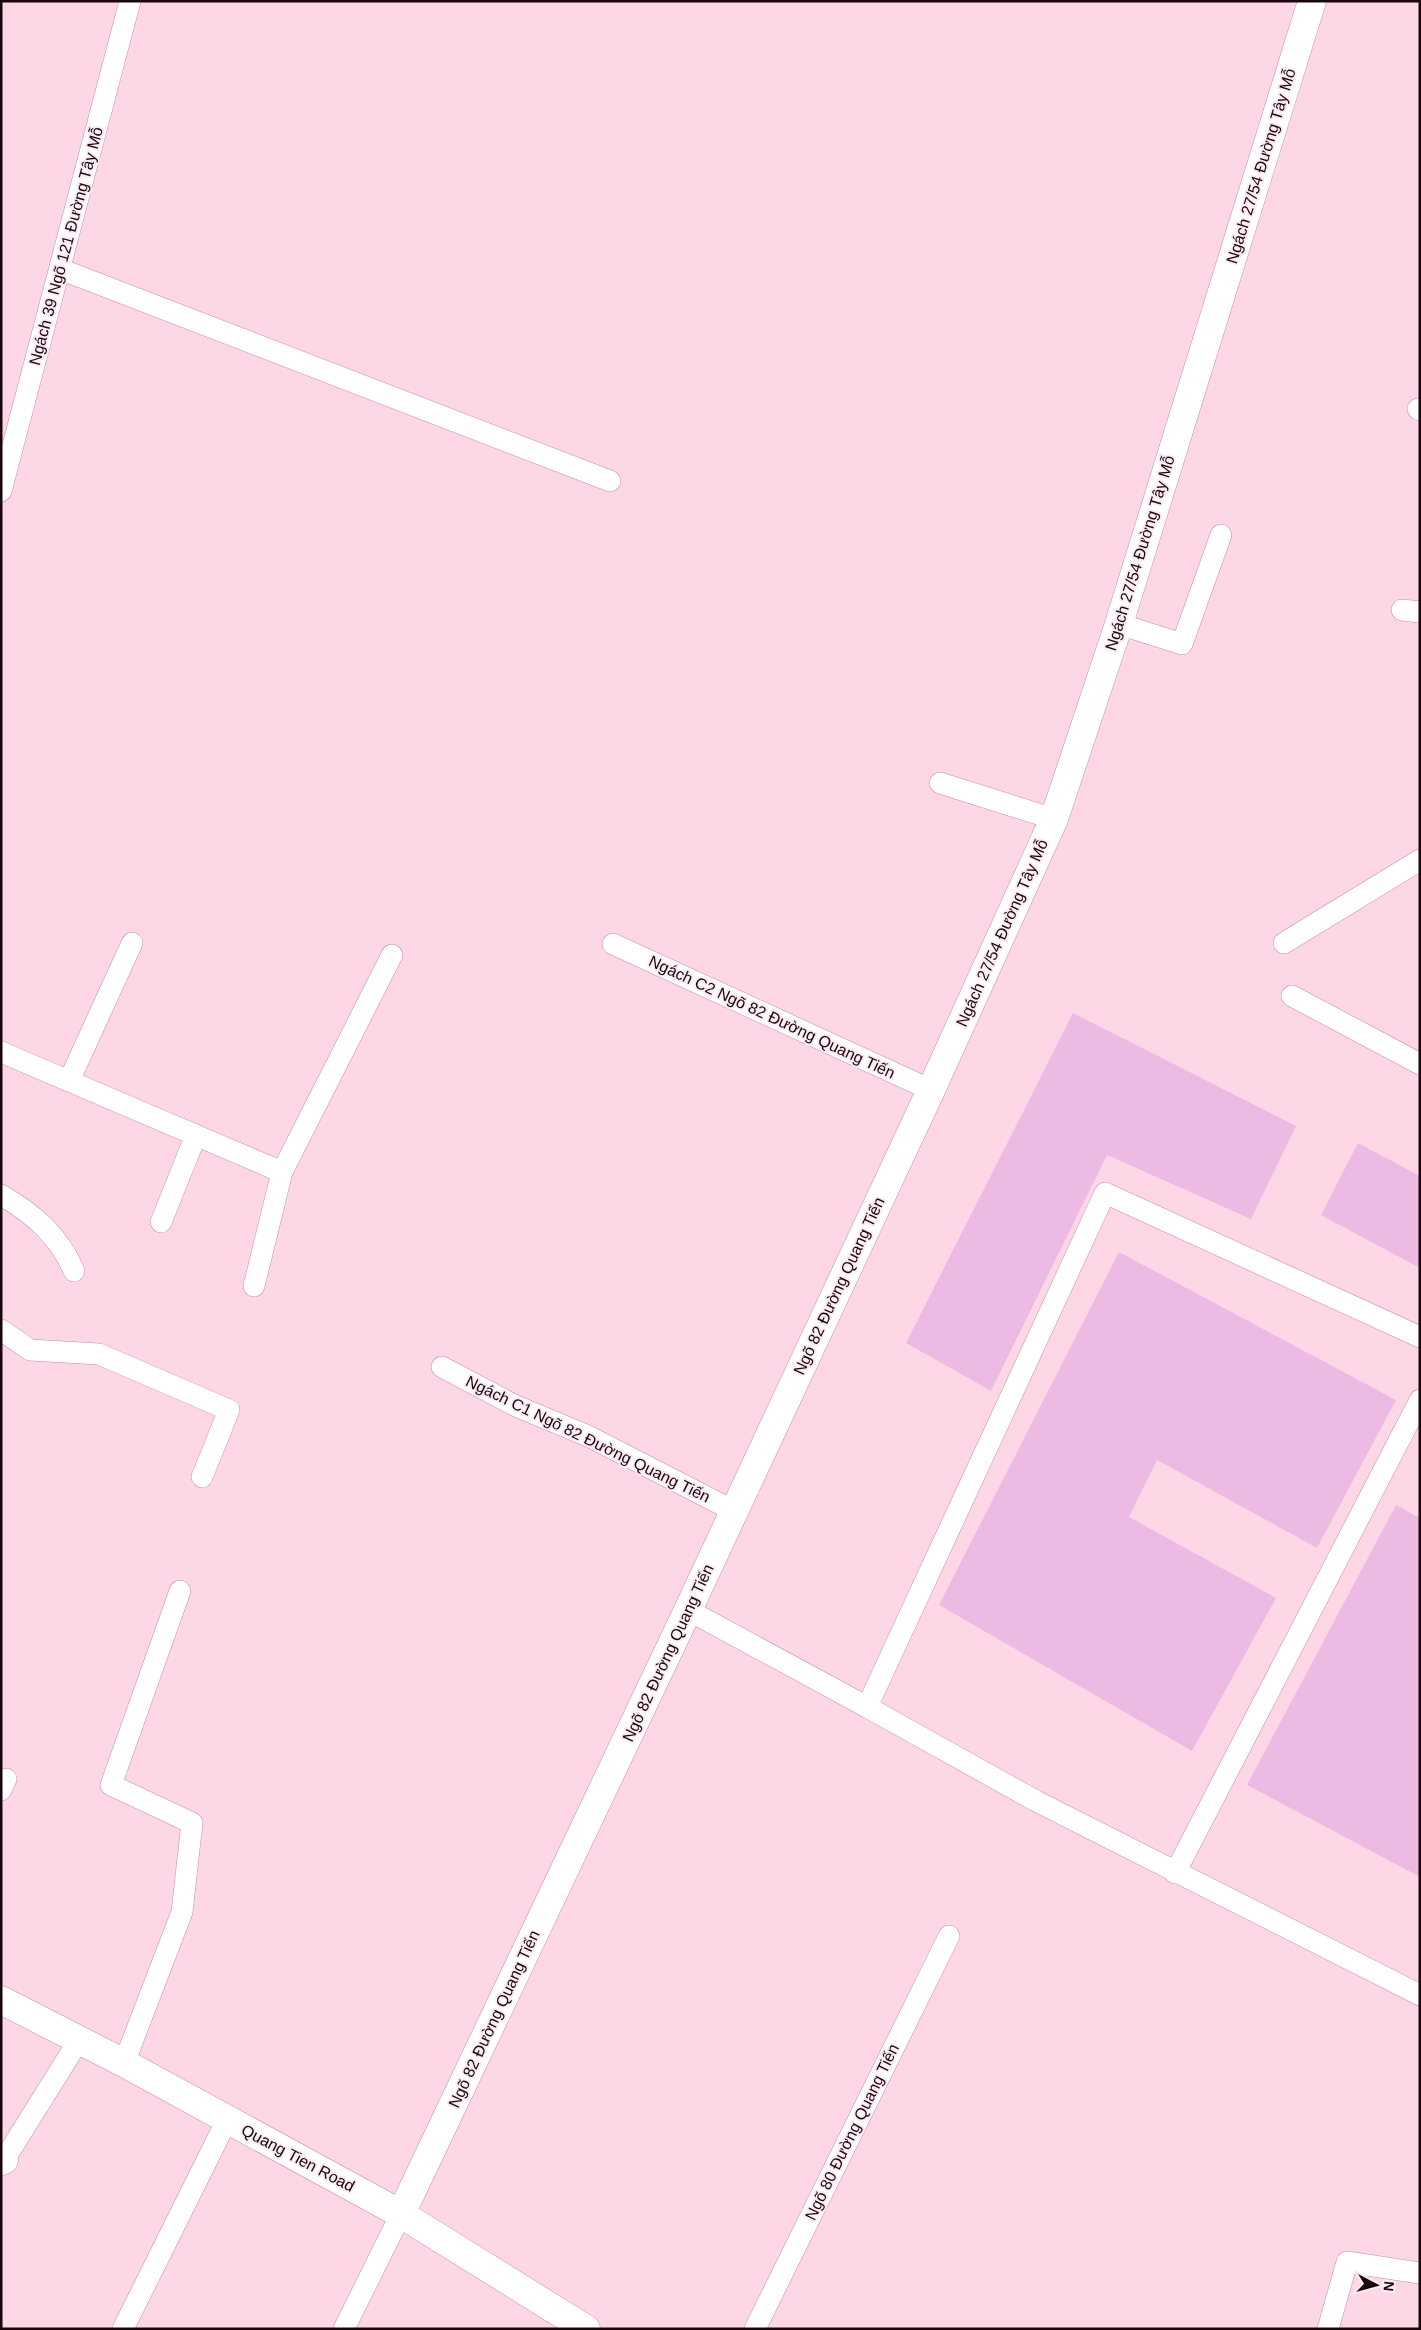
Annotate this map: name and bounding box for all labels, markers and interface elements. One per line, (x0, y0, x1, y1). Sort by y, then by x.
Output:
street label: Ngách 27/54 Đường Tây Mỗ (1222, 66, 1299, 266)
street label: Ngách 39 Ngõ 121 Đường Tây Mỗ (25, 125, 106, 367)
street label: Ngách 27/54 Đường Tây Mỗ (1101, 453, 1178, 653)
street label: Ngách 27/54 Đường Tây Mỗ (952, 836, 1051, 1029)
street label: Ngách C2 Ngõ 82 Đường Quang Tiến (646, 952, 898, 1082)
street label: Ngõ 82 Đường Quang Tiến (790, 1195, 888, 1377)
street label: Ngách C1 Ngõ 82 Đường Quang Tiến (463, 1372, 713, 1506)
street label: Ngõ 82 Đường Quang Tiến (619, 1562, 717, 1744)
street label: Ngõ 82 Đường Quang Tiến (445, 1928, 543, 2110)
street label: Ngõ 80 Đường Quang Tiến (802, 2041, 902, 2223)
street label: Quang Tien Road (239, 2121, 357, 2195)
north arrow (1351, 2260, 1401, 2310)
text: N (1380, 2280, 1397, 2292)

